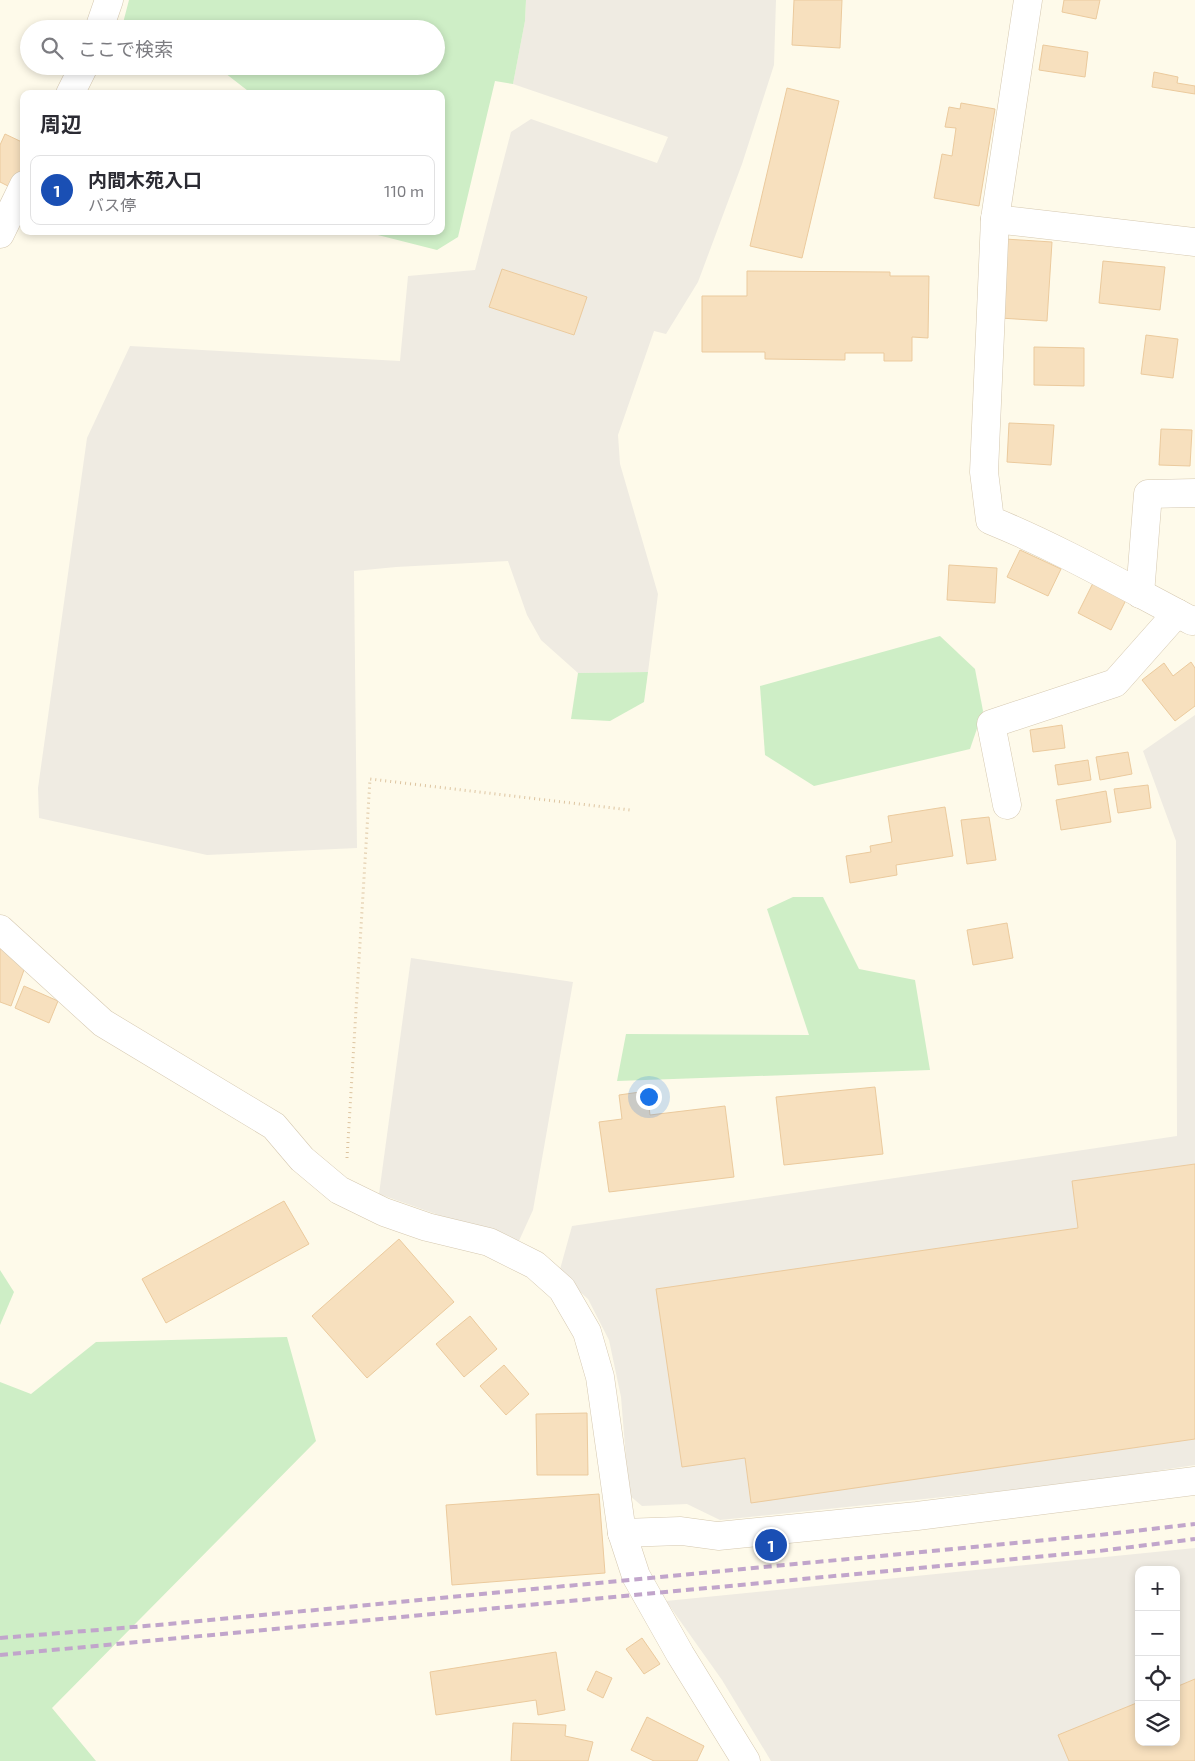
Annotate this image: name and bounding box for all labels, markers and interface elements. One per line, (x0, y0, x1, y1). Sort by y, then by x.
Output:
search box (20, 20, 445, 75)
icon: search (38, 34, 66, 62)
text: ここで検索 (78, 37, 173, 60)
text: 周辺 (40, 111, 82, 136)
text: 内間木苑入口 (88, 168, 202, 191)
text: 1 (54, 181, 60, 200)
text: 110 m (384, 181, 424, 200)
text: バス停 (88, 195, 136, 214)
your location (636, 1084, 662, 1110)
pin: 1 (755, 1526, 787, 1564)
map controls (1135, 1566, 1180, 1746)
button: + (1135, 1566, 1180, 1611)
button: − (1135, 1611, 1180, 1656)
button: locate (1135, 1656, 1180, 1701)
button: layers (1135, 1701, 1180, 1746)

